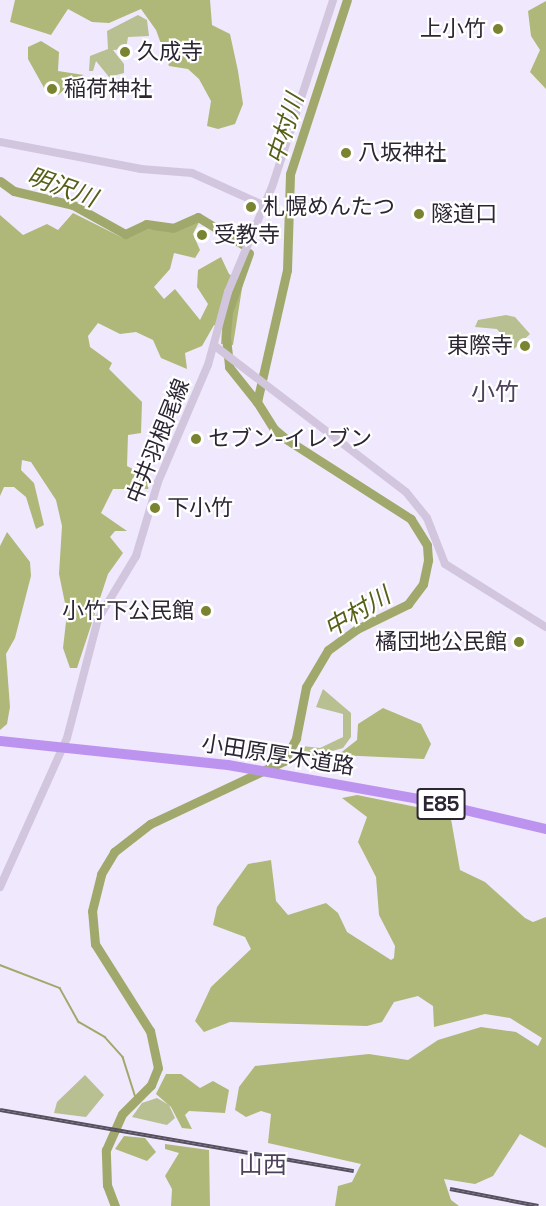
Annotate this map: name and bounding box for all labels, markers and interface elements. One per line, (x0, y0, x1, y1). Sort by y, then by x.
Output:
place label: 上小竹 (420, 16, 486, 42)
marker: 上小竹 (491, 22, 505, 36)
place label: 久成寺 (137, 39, 203, 65)
marker: 久成寺 (118, 45, 132, 59)
place label: 稲荷神社 (64, 76, 152, 102)
marker: 稲荷神社 (45, 82, 59, 96)
water label: 中村川 (261, 90, 309, 168)
place label: 八坂神社 (358, 140, 446, 166)
marker: 八坂神社 (339, 146, 353, 160)
water label: 明沢川 (23, 161, 101, 213)
place label: 札幌めんたつ (263, 194, 395, 220)
marker: 札幌めんたつ (244, 200, 258, 214)
place label: 隧道口 (431, 201, 497, 227)
marker: 隧道口 (412, 207, 426, 221)
place label: 受教寺 (214, 222, 280, 248)
marker: 受教寺 (195, 228, 209, 242)
place label: 東際寺 (447, 333, 513, 359)
marker: 東際寺 (518, 339, 532, 353)
street label: 中井羽根尾線 (121, 375, 195, 507)
district label: 小竹 (471, 378, 519, 406)
place label: セブン-イレブン (208, 426, 372, 452)
marker: セブン-イレブン (189, 432, 203, 446)
place label: 下小竹 (167, 495, 233, 521)
marker: 下小竹 (148, 501, 162, 515)
water label: 中村川 (319, 581, 395, 643)
place label: 小竹下公民館 (62, 598, 194, 624)
marker: 小竹下公民館 (199, 604, 213, 618)
place label: 橘団地公民館 (375, 629, 507, 655)
marker: 橘団地公民館 (512, 635, 526, 649)
street label: 小田原厚木道路 (200, 730, 356, 780)
road number: E85 (416, 786, 466, 822)
district label: 山西 (239, 1151, 287, 1179)

